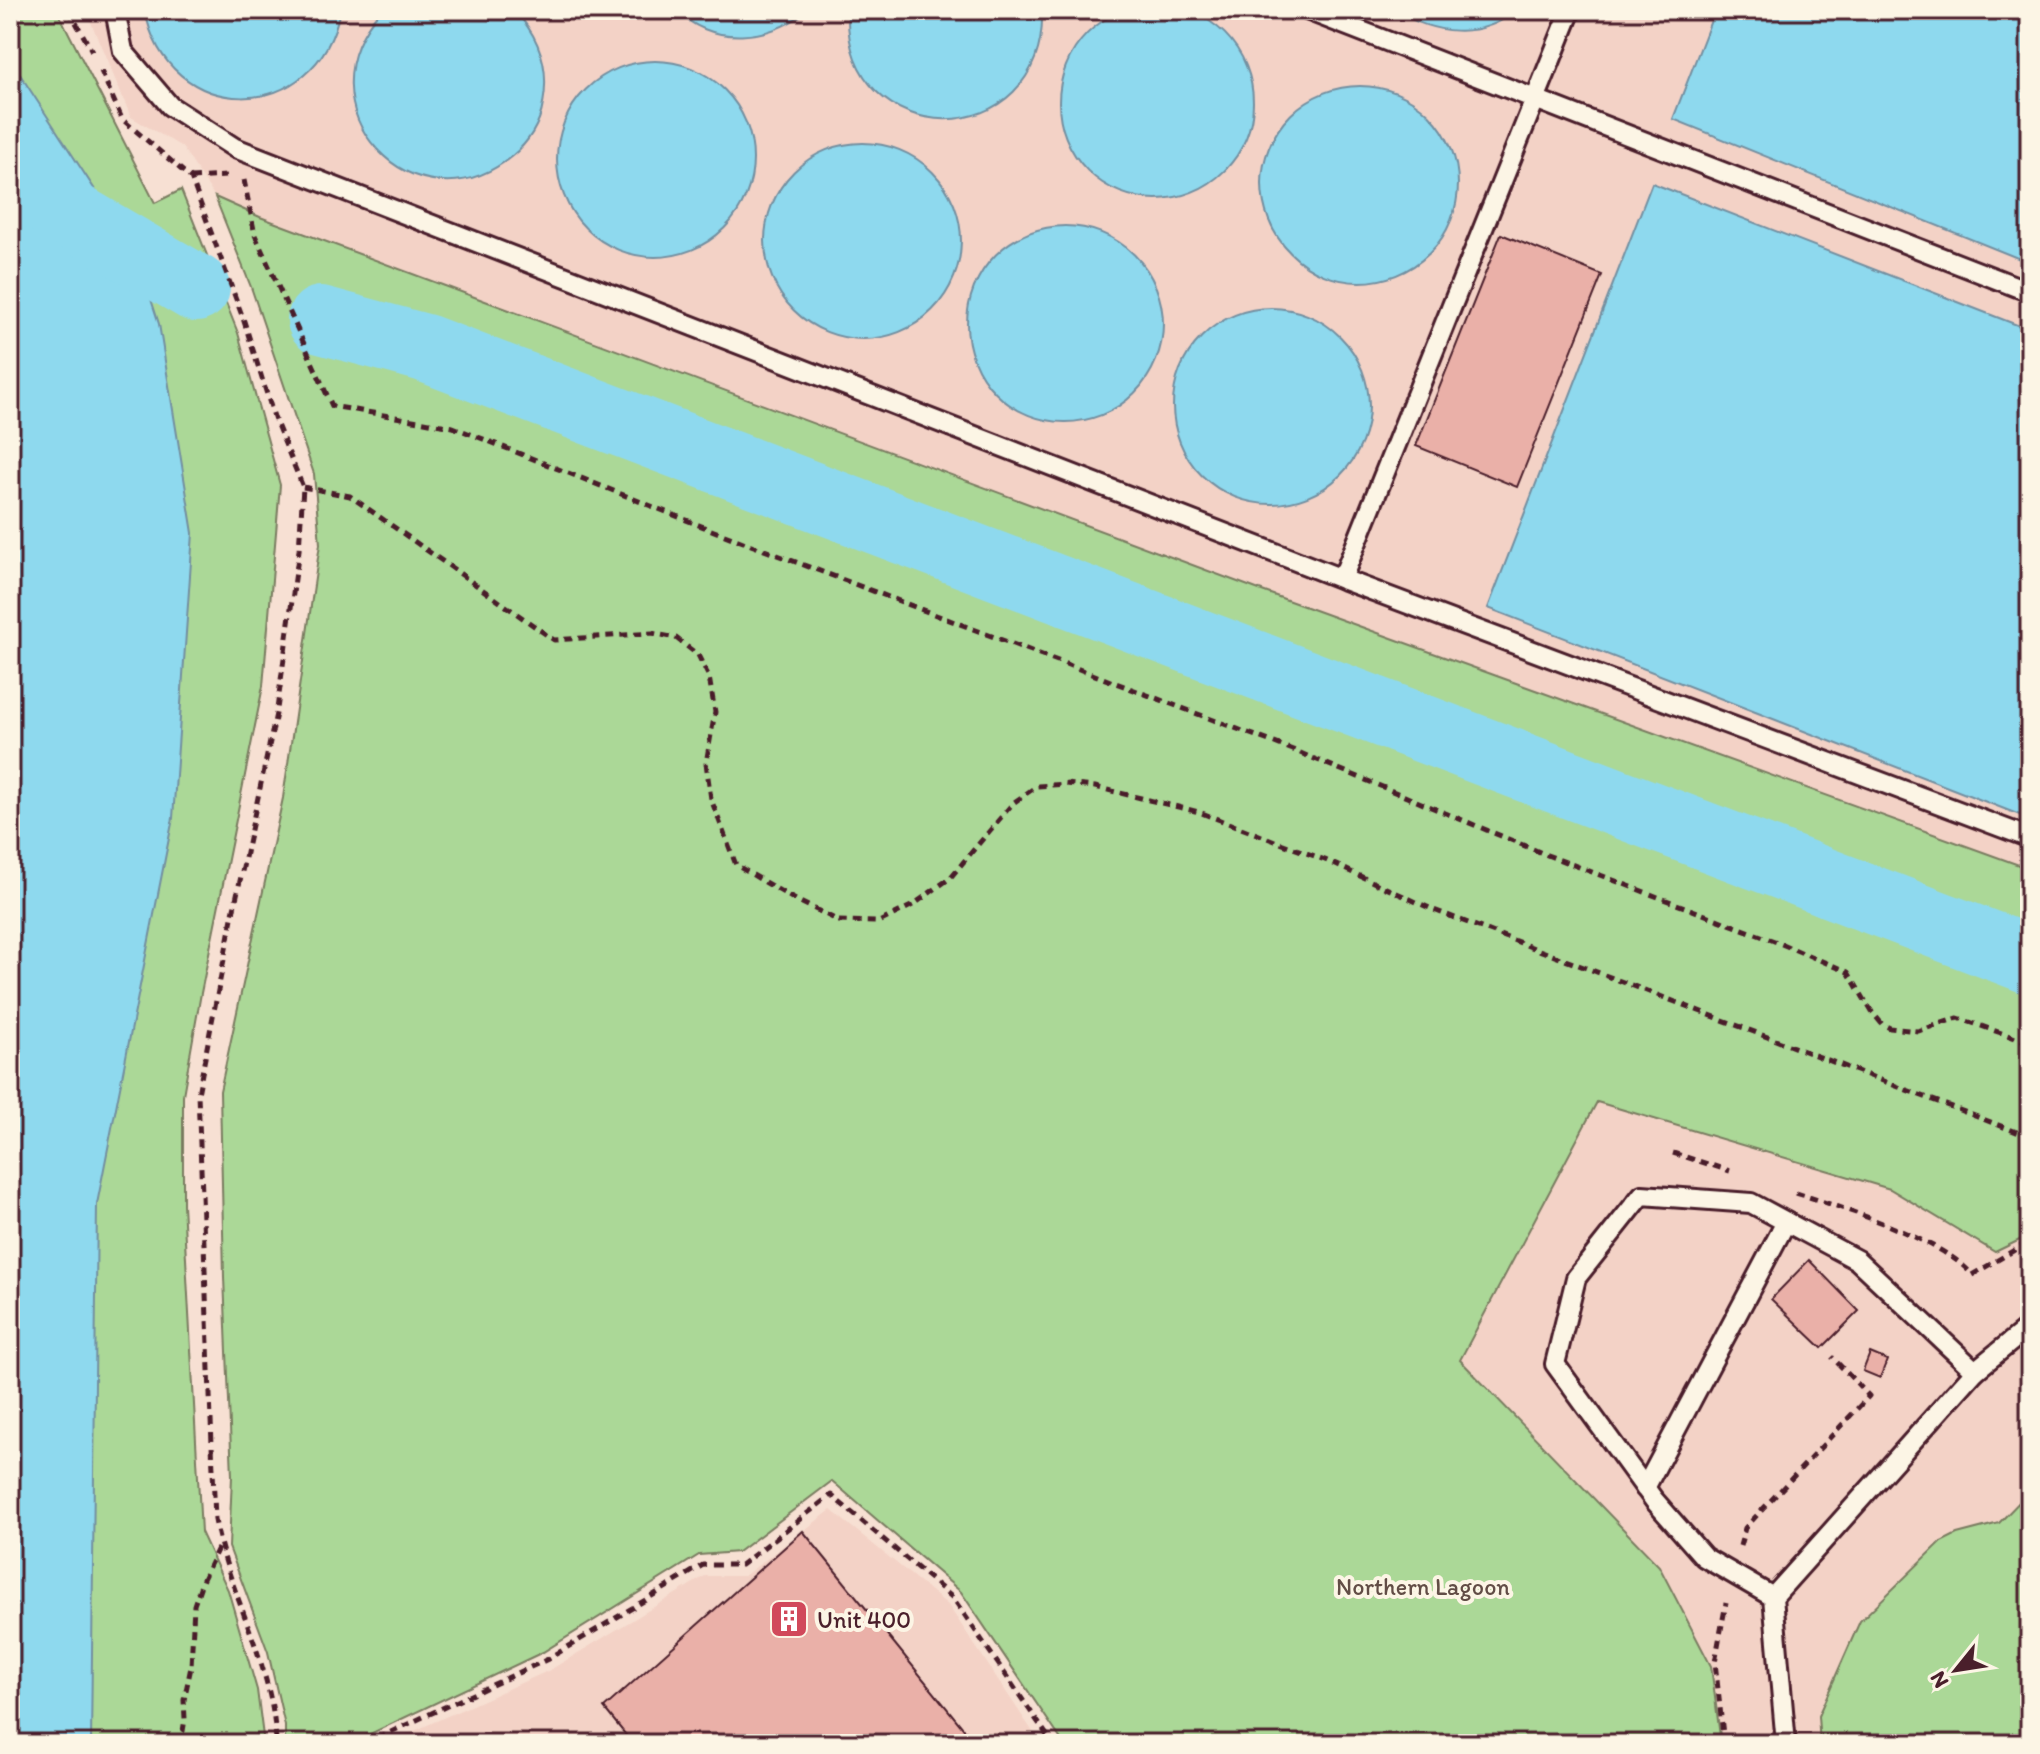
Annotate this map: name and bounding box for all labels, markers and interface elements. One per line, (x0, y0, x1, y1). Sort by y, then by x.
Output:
park label: Northern Lagoon (1336, 1572, 1510, 1601)
building icon: Unit 400 (768, 1598, 810, 1640)
place label: Unit 400 (817, 1605, 911, 1634)
north arrow (1916, 1630, 1996, 1710)
text: N (1924, 1667, 1955, 1693)

